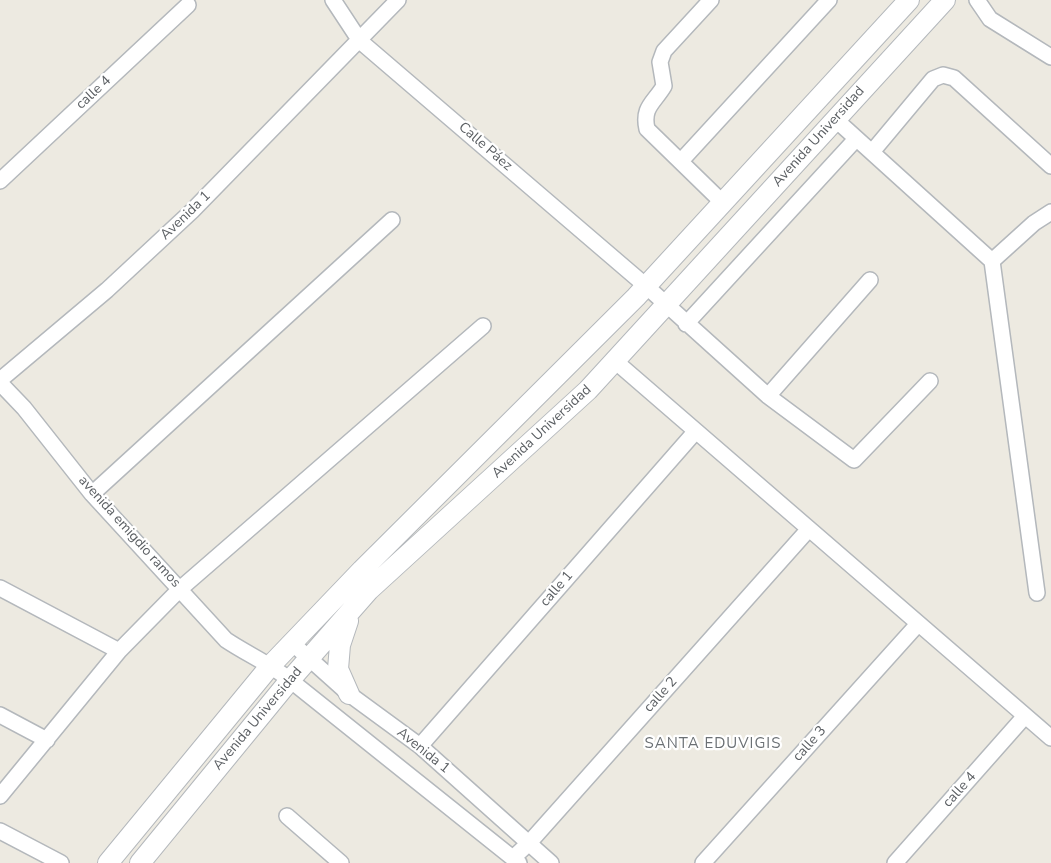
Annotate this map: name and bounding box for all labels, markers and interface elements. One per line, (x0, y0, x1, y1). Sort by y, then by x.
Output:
street label: calle 4 (73, 73, 115, 113)
street label: Avenida Universidad (769, 83, 869, 191)
street label: Calle Páez (455, 119, 515, 175)
street label: Avenida 1 (157, 188, 215, 244)
street label: Avenida Universidad (489, 382, 595, 482)
street label: avenida emigdio ramos (74, 473, 184, 591)
street label: calle 1 (537, 568, 577, 610)
street label: Avenida Universidad (210, 664, 306, 774)
street label: calle 2 (641, 674, 681, 716)
street label: calle 3 (790, 723, 830, 765)
street label: Avenida 1 (393, 725, 453, 777)
district label: SANTA EDUVIGIS (643, 735, 783, 753)
street label: calle 4 (940, 769, 980, 811)

